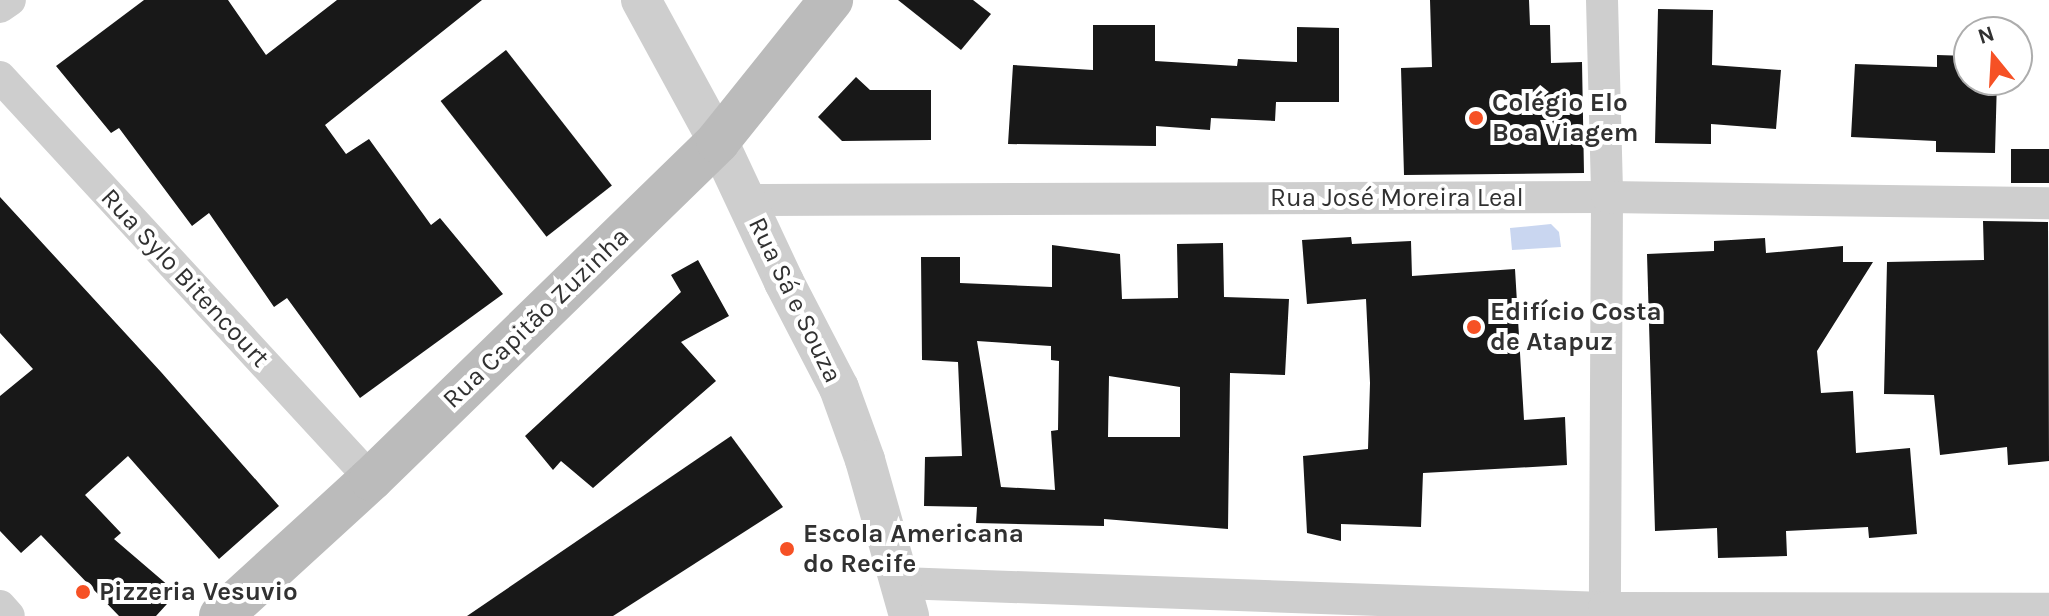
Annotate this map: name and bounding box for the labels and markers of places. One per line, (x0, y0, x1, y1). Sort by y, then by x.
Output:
place label: Colégio Elo Boa Viagem (1492, 87, 1638, 148)
marker: Colégio Elo Boa Viagem (1467, 109, 1485, 127)
place label: Edifício Costa de Atapuz (1490, 296, 1662, 358)
marker: Edifício Costa de Atapuz (1465, 318, 1483, 336)
place label: Escola Americana do Recife (803, 518, 1024, 580)
marker: Escola Americana do Recife (778, 540, 796, 558)
place label: Pizzeria Vesuvio (99, 576, 298, 608)
marker: Pizzeria Vesuvio (74, 583, 92, 601)

